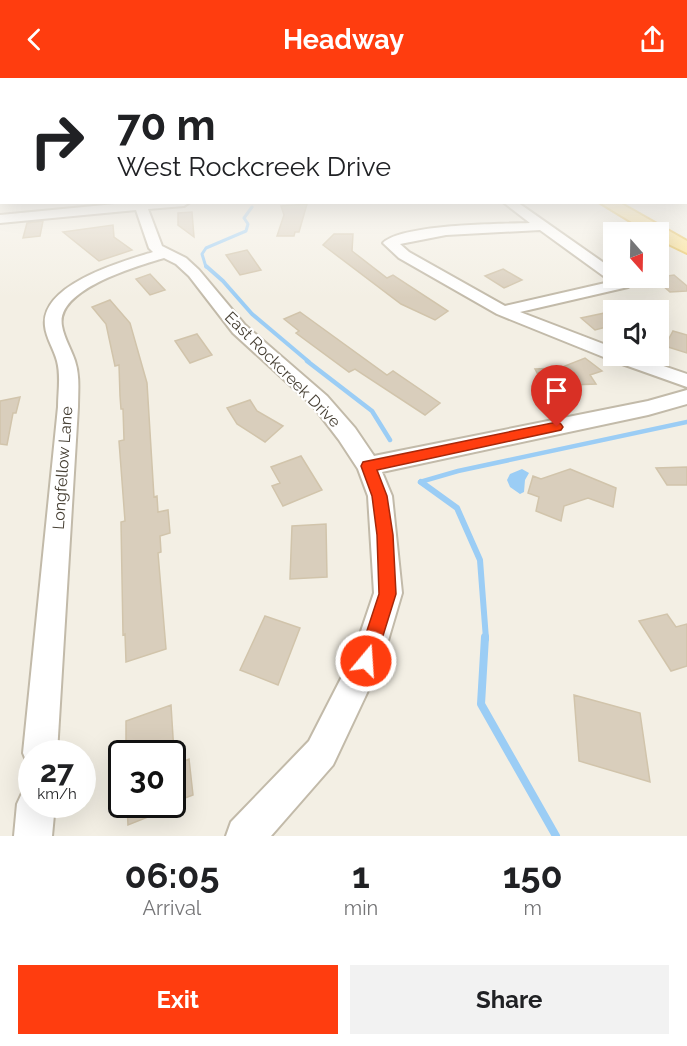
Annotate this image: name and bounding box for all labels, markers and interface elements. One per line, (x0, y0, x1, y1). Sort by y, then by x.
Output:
icon: back (18, 23, 51, 56)
icon: share (636, 23, 669, 56)
text: Headway (283, 24, 404, 55)
text: 70 m (117, 101, 216, 150)
icon: right (18, 102, 96, 180)
text: West Rockcreek Drive (117, 151, 391, 182)
north arrow (603, 222, 669, 288)
map controls (603, 222, 669, 366)
button: sound (603, 300, 669, 366)
street label: East Rockcreek Drive (221, 308, 344, 431)
pin (531, 365, 582, 427)
icon: arrive (540, 374, 573, 407)
street label: Longfellow Lane (49, 406, 76, 530)
position arrow (334, 629, 398, 693)
speed limit sign: 30 (108, 740, 186, 818)
text: 27 (40, 754, 74, 789)
text: km/h (37, 785, 77, 803)
text: 06:05 (124, 854, 219, 896)
text: 1 (352, 854, 370, 896)
text: 150 (503, 854, 563, 896)
text: Arrival (143, 896, 201, 920)
text: min (344, 896, 378, 920)
text: m (523, 896, 542, 920)
button: Exit (18, 965, 338, 1034)
button: Share (350, 965, 669, 1034)

